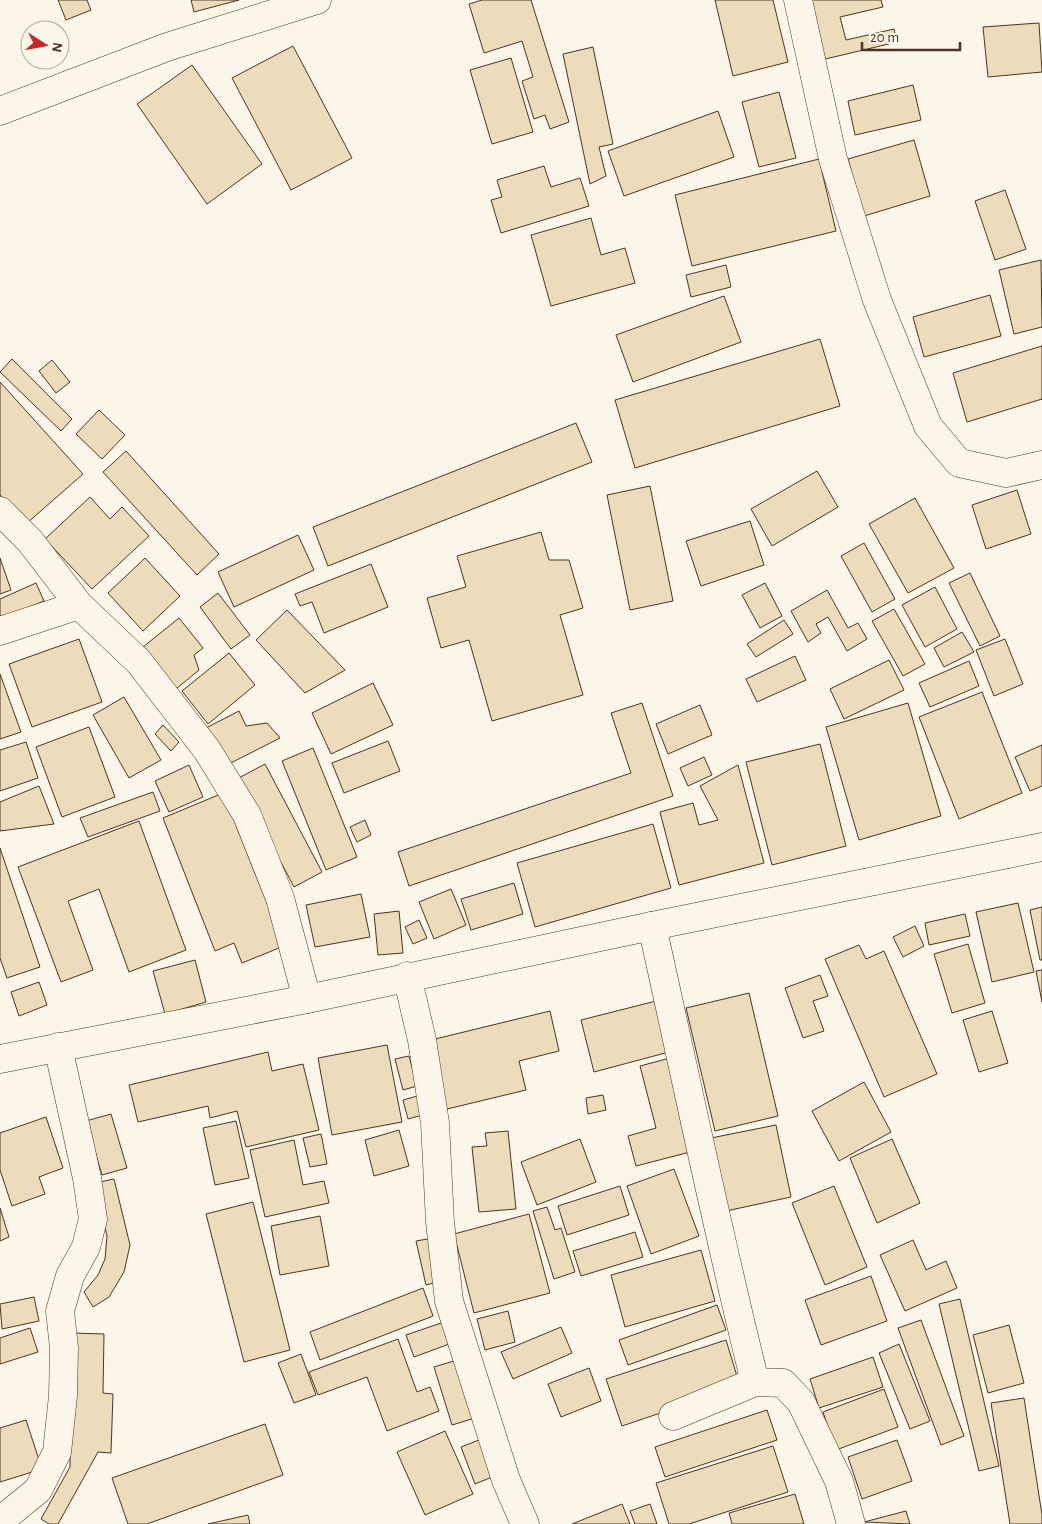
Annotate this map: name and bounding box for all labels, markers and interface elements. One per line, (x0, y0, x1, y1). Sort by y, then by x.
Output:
north arrow (20, 20, 70, 70)
scale bar (862, 20, 960, 52)
text: 20 m (870, 30, 899, 45)
text: N (49, 41, 65, 53)

